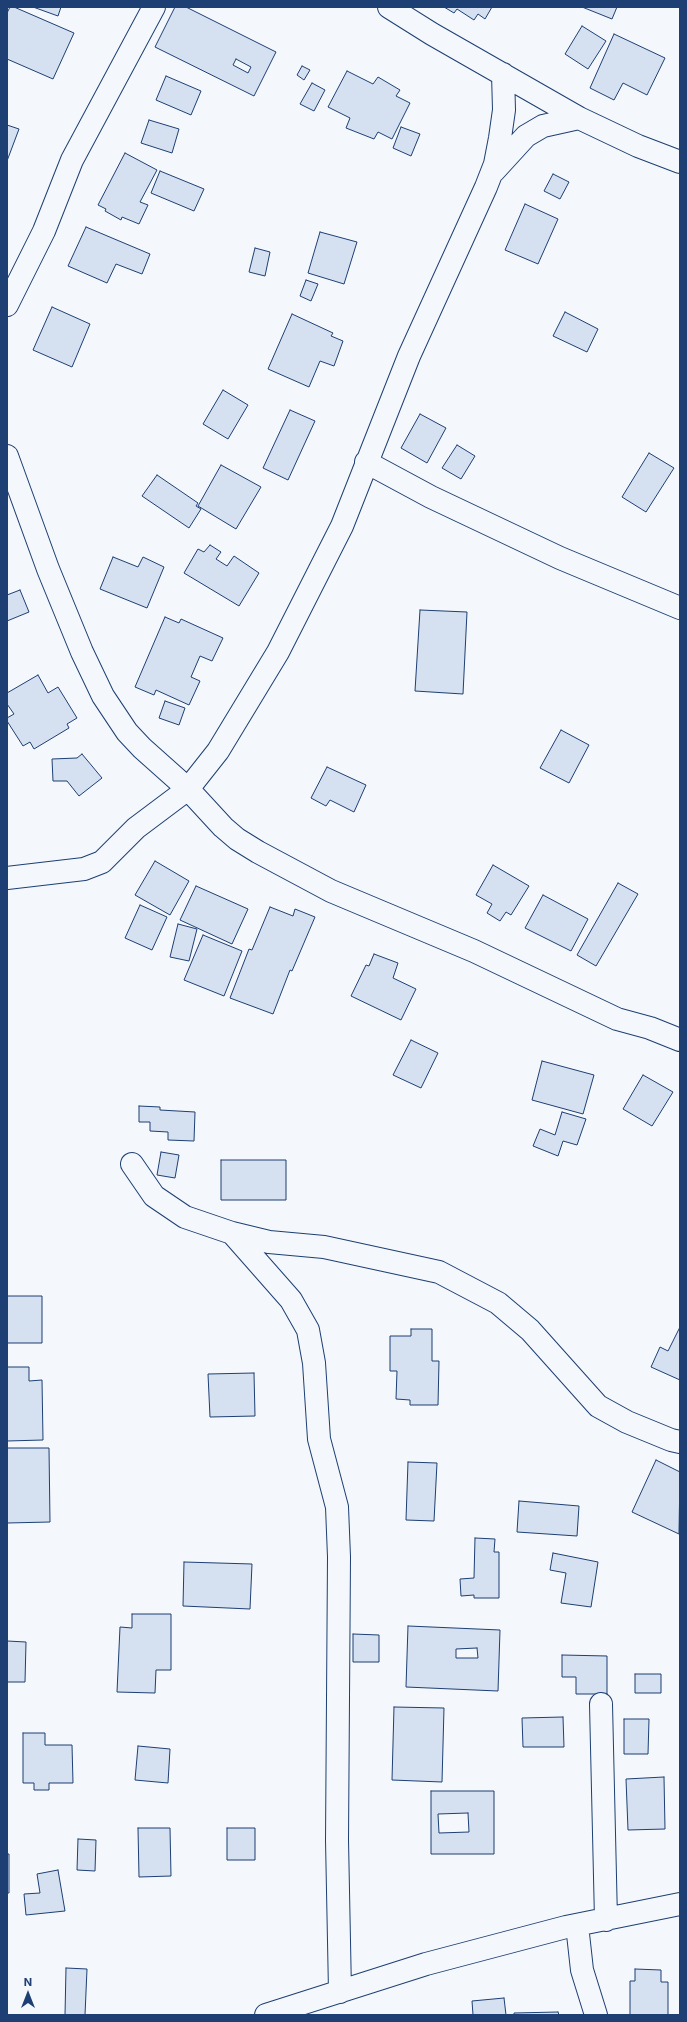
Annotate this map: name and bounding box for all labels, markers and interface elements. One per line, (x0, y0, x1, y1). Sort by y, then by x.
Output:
north arrow (8, 1974, 48, 2014)
text: N (24, 1975, 32, 1989)

